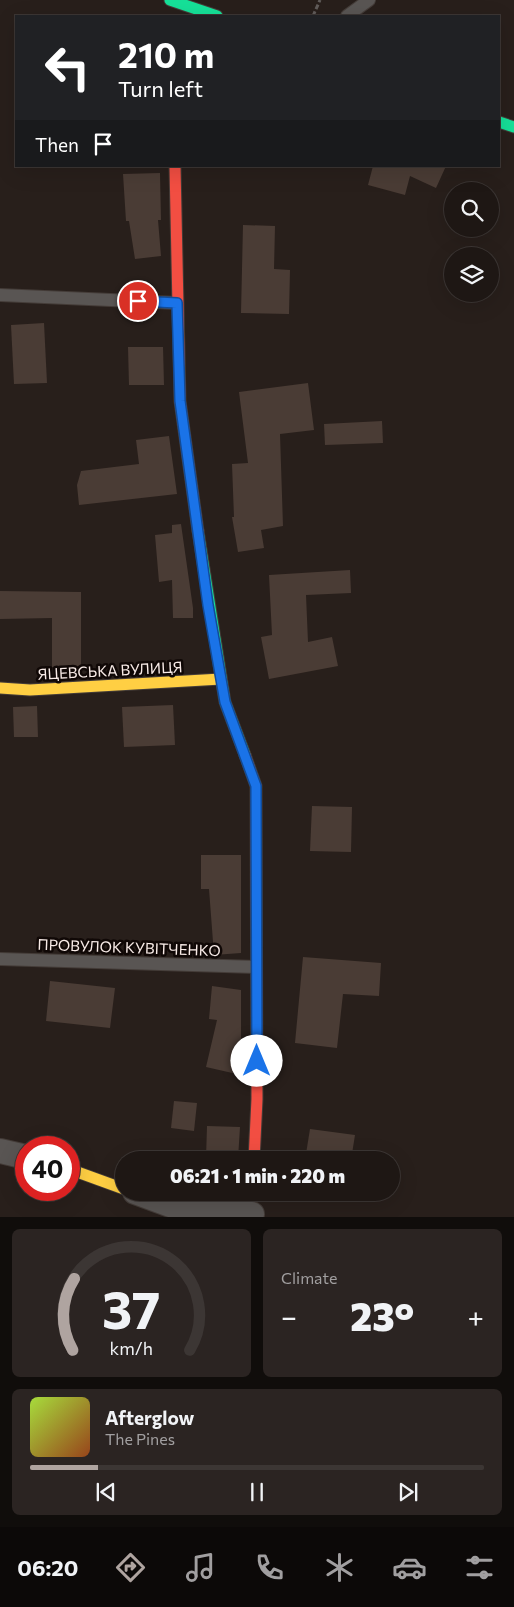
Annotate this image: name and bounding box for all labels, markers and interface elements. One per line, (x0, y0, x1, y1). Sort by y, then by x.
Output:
text: 210 m (118, 32, 214, 75)
icon: left (35, 35, 100, 100)
text: Turn left (118, 75, 203, 102)
icon: arrive (89, 130, 117, 158)
text: Then (35, 133, 79, 156)
map controls (444, 182, 499, 302)
button: search (444, 182, 499, 237)
button: layers (444, 247, 499, 302)
pin (117, 280, 159, 322)
icon: arrive (124, 287, 152, 315)
street label: ЯЦЕВСЬКА ВУЛИЦЯ (37, 657, 183, 683)
street label: ПРОВУЛОК КУВІТЧЕНКО (37, 935, 221, 959)
position arrow (230, 1034, 282, 1086)
speed limit sign: 40 (15, 1136, 80, 1201)
text: 06:21 · 1 min · 220 m (170, 1164, 345, 1187)
text: Climate (281, 1268, 337, 1287)
text: 37 (102, 1276, 161, 1340)
text: 23° (350, 1292, 414, 1339)
text: − (281, 1299, 297, 1333)
text: + (468, 1299, 484, 1333)
text: km/h (110, 1337, 153, 1359)
text: Afterglow (105, 1406, 194, 1429)
text: The Pines (105, 1429, 175, 1448)
icon: previous (92, 1478, 120, 1506)
icon: pause (243, 1478, 271, 1506)
icon: next (394, 1478, 422, 1506)
icon: directions (113, 1550, 148, 1585)
icon: music (183, 1550, 218, 1585)
icon: phone (252, 1550, 287, 1585)
icon: climate (322, 1550, 357, 1585)
icon: car (392, 1550, 427, 1585)
icon: filters (462, 1550, 497, 1585)
text: 06:20 (17, 1554, 78, 1581)

